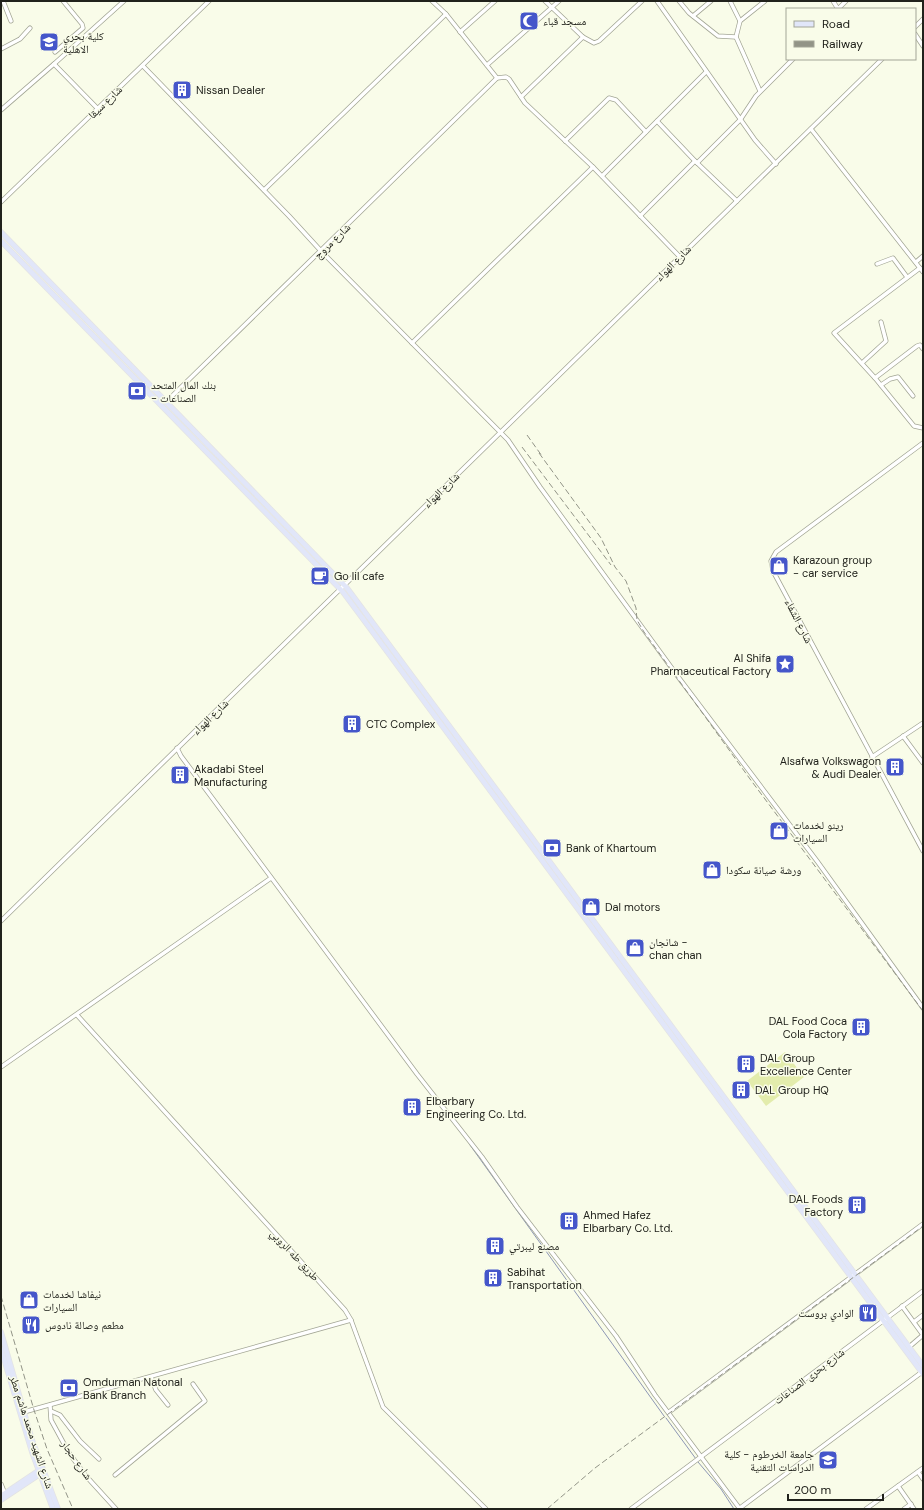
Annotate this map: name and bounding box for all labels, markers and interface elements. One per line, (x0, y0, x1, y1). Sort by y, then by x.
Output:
legend (786, 8, 916, 60)
mosque icon: مسجد قباء (518, 10, 540, 32)
place label: مسجد قباء (543, 14, 586, 28)
text: Road (822, 16, 850, 32)
place label: كلية بحري الاهلية (63, 29, 104, 56)
school or university icon: كلية بحري الاهلية (38, 31, 60, 53)
text: Railway (822, 36, 863, 52)
building icon: Nissan Dealer (171, 79, 193, 101)
street label: شارع سيقا (85, 82, 125, 122)
place label: Nissan Dealer (196, 83, 265, 97)
street label: شارع مروج (311, 220, 353, 262)
street label: شارع الهواء (652, 242, 694, 284)
place label: بنك المال المتحد - الصناعات (151, 378, 216, 405)
bank icon: بنك المال المتحد - الصناعات (126, 380, 148, 402)
street label: شارع الهواء (420, 469, 462, 511)
place label: Karazoun group - car service (793, 553, 872, 580)
shop icon: Karazoun group - car service (768, 555, 790, 577)
cafe icon: Go lil cafe (309, 565, 331, 587)
place label: Go lil cafe (334, 569, 384, 583)
street label: شارع الشفاء (782, 596, 816, 646)
place label: Al Shifa Pharmaceutical Factory (651, 651, 771, 678)
place icon: Al Shifa Pharmaceutical Factory (774, 653, 796, 675)
street label: شارع الهواء (189, 696, 231, 738)
building icon: CTC Complex (341, 713, 363, 735)
place label: CTC Complex (366, 717, 436, 731)
place label: Alsafwa Volkswagon & Audi Dealer (780, 754, 881, 781)
building icon: Alsafwa Volkswagon & Audi Dealer (884, 756, 906, 778)
place label: Akadabi Steel Manufacturing (194, 762, 267, 789)
building icon: Akadabi Steel Manufacturing (169, 764, 191, 786)
place label: رينو لخدمات السيارات (793, 818, 843, 845)
shop icon: رينو لخدمات السيارات (768, 820, 790, 842)
bank icon: Bank of Khartoum (541, 837, 563, 859)
place label: Bank of Khartoum (566, 841, 656, 855)
shop icon: ورشة صيانة سكودا (701, 859, 723, 881)
place label: ورشة صيانة سكودا (726, 863, 801, 877)
shop icon: Dal motors (580, 896, 602, 918)
place label: Dal motors (605, 900, 660, 914)
place label: شانجان - chan chan (649, 935, 702, 962)
shop icon: شانجان - chan chan (624, 937, 646, 959)
place label: DAL Food Coca Cola Factory (769, 1014, 847, 1041)
building icon: DAL Food Coca Cola Factory (850, 1016, 872, 1038)
place label: DAL Group Excellence Center (760, 1051, 852, 1078)
building icon: DAL Group Excellence Center (735, 1053, 757, 1075)
building icon: DAL Group HQ (730, 1079, 752, 1101)
place label: DAL Group HQ (755, 1083, 829, 1097)
place label: Elbarbary Engineering Co. Ltd. (426, 1094, 526, 1121)
building icon: Elbarbary Engineering Co. Ltd. (401, 1096, 423, 1118)
place label: DAL Foods Factory (789, 1192, 843, 1219)
building icon: DAL Foods Factory (846, 1194, 868, 1216)
place label: Ahmed Hafez Elbarbary Co. Ltd. (583, 1208, 673, 1235)
building icon: Ahmed Hafez Elbarbary Co. Ltd. (558, 1210, 580, 1232)
street label: طريق طه الروبي (266, 1226, 323, 1285)
building icon: مصنع ليبرتي (484, 1235, 506, 1257)
place label: مصنع ليبرتي (509, 1239, 559, 1255)
place label: Sabihat Transportation (507, 1265, 582, 1292)
building icon: Sabihat Transportation (482, 1267, 504, 1289)
place label: نيفاشا لخدمات السيارات (43, 1287, 101, 1314)
shop icon: نيفاشا لخدمات السيارات (18, 1289, 40, 1311)
restaurant icon: الوادي بروست (857, 1302, 879, 1324)
place label: الوادي بروست (798, 1306, 854, 1322)
restaurant icon: مطعم وصالة نادوس (20, 1314, 42, 1336)
place label: مطعم وصالة نادوس (45, 1318, 124, 1333)
street label: شارع بحرى الصناعات (771, 1345, 847, 1407)
street label: شارع الشهيد محمد هاشم مطر (6, 1373, 57, 1491)
place label: Omdurman Natonal Bank Branch (83, 1375, 182, 1402)
bank icon: Omdurman Natonal Bank Branch (58, 1377, 80, 1399)
street label: شارع حجار (58, 1437, 96, 1483)
place label: جامعة الخرطوم - كلية الدراسات التقنية (724, 1447, 814, 1474)
school or university icon: جامعة الخرطوم - كلية الدراسات التقنية (817, 1449, 839, 1471)
scale bar (788, 1476, 883, 1502)
text: 200 m (794, 1482, 831, 1498)

